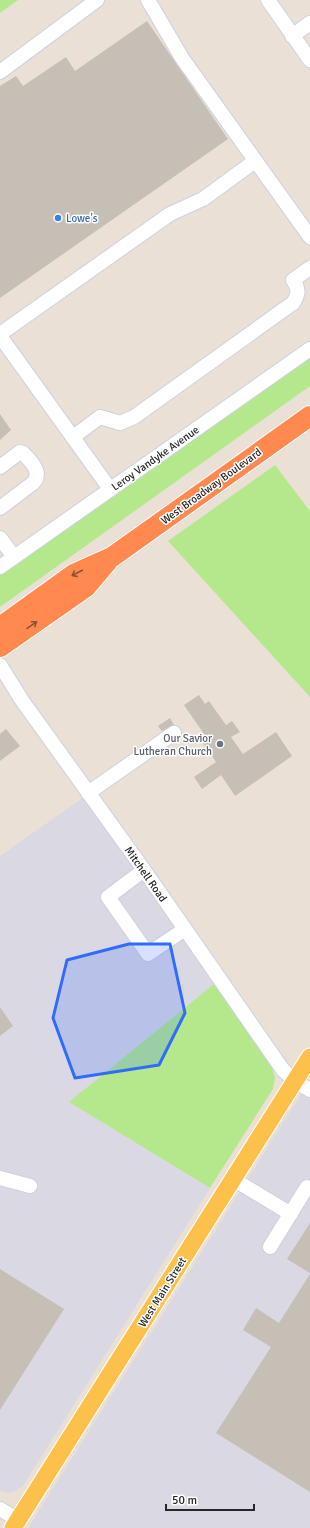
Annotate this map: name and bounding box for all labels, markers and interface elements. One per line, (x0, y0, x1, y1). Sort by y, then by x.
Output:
place label: Lowe's (66, 212, 98, 225)
marker: Lowe's (53, 213, 63, 223)
street label: Leroy Vandyke Avenue (109, 423, 202, 494)
street label: West Broadway Boulevard (159, 445, 264, 527)
one-way arrow (71, 570, 83, 577)
one-way arrow (26, 621, 37, 629)
place label: Our Savior Lutheran Church (134, 732, 212, 758)
marker: Our Savior Lutheran Church (215, 739, 225, 749)
street label: Mitchell Road (122, 844, 170, 905)
street label: West Main Street (136, 1255, 189, 1330)
scale bar (166, 1486, 254, 1512)
text: 50 m (172, 1493, 197, 1508)

